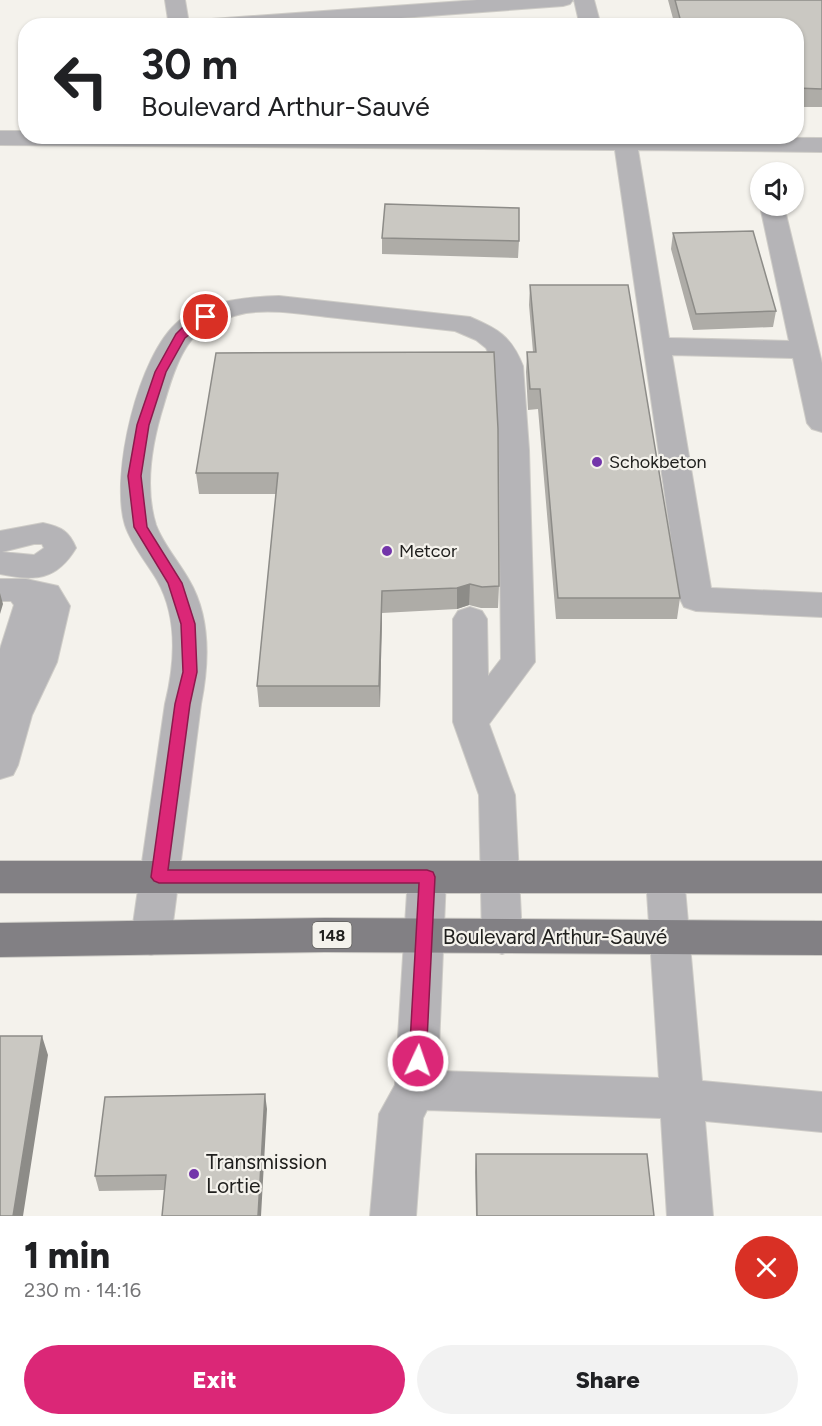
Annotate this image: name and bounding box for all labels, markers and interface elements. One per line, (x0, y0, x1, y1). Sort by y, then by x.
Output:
text: 30 m (141, 39, 238, 90)
icon: left (42, 42, 120, 120)
text: Boulevard Arthur-Sauvé (141, 90, 430, 123)
map controls (750, 162, 804, 216)
button: sound (750, 162, 804, 216)
pin (180, 291, 231, 342)
icon: arrive (189, 300, 222, 333)
place label: Schokbeton (609, 451, 707, 473)
marker: Schokbeton (590, 455, 604, 469)
place label: Metcor (399, 540, 457, 562)
marker: Metcor (380, 544, 394, 558)
road number: 148 (312, 922, 352, 948)
street label: Boulevard Arthur-Sauvé (443, 924, 667, 949)
position arrow (386, 1029, 450, 1093)
place label: Transmission Lortie (206, 1149, 327, 1198)
marker: Transmission Lortie (187, 1167, 201, 1181)
text: 1 min (24, 1234, 110, 1277)
button: close (735, 1236, 798, 1299)
text: 230 m · 14:16 (24, 1278, 141, 1302)
button: Exit (24, 1345, 405, 1414)
button: Share (417, 1345, 798, 1414)

